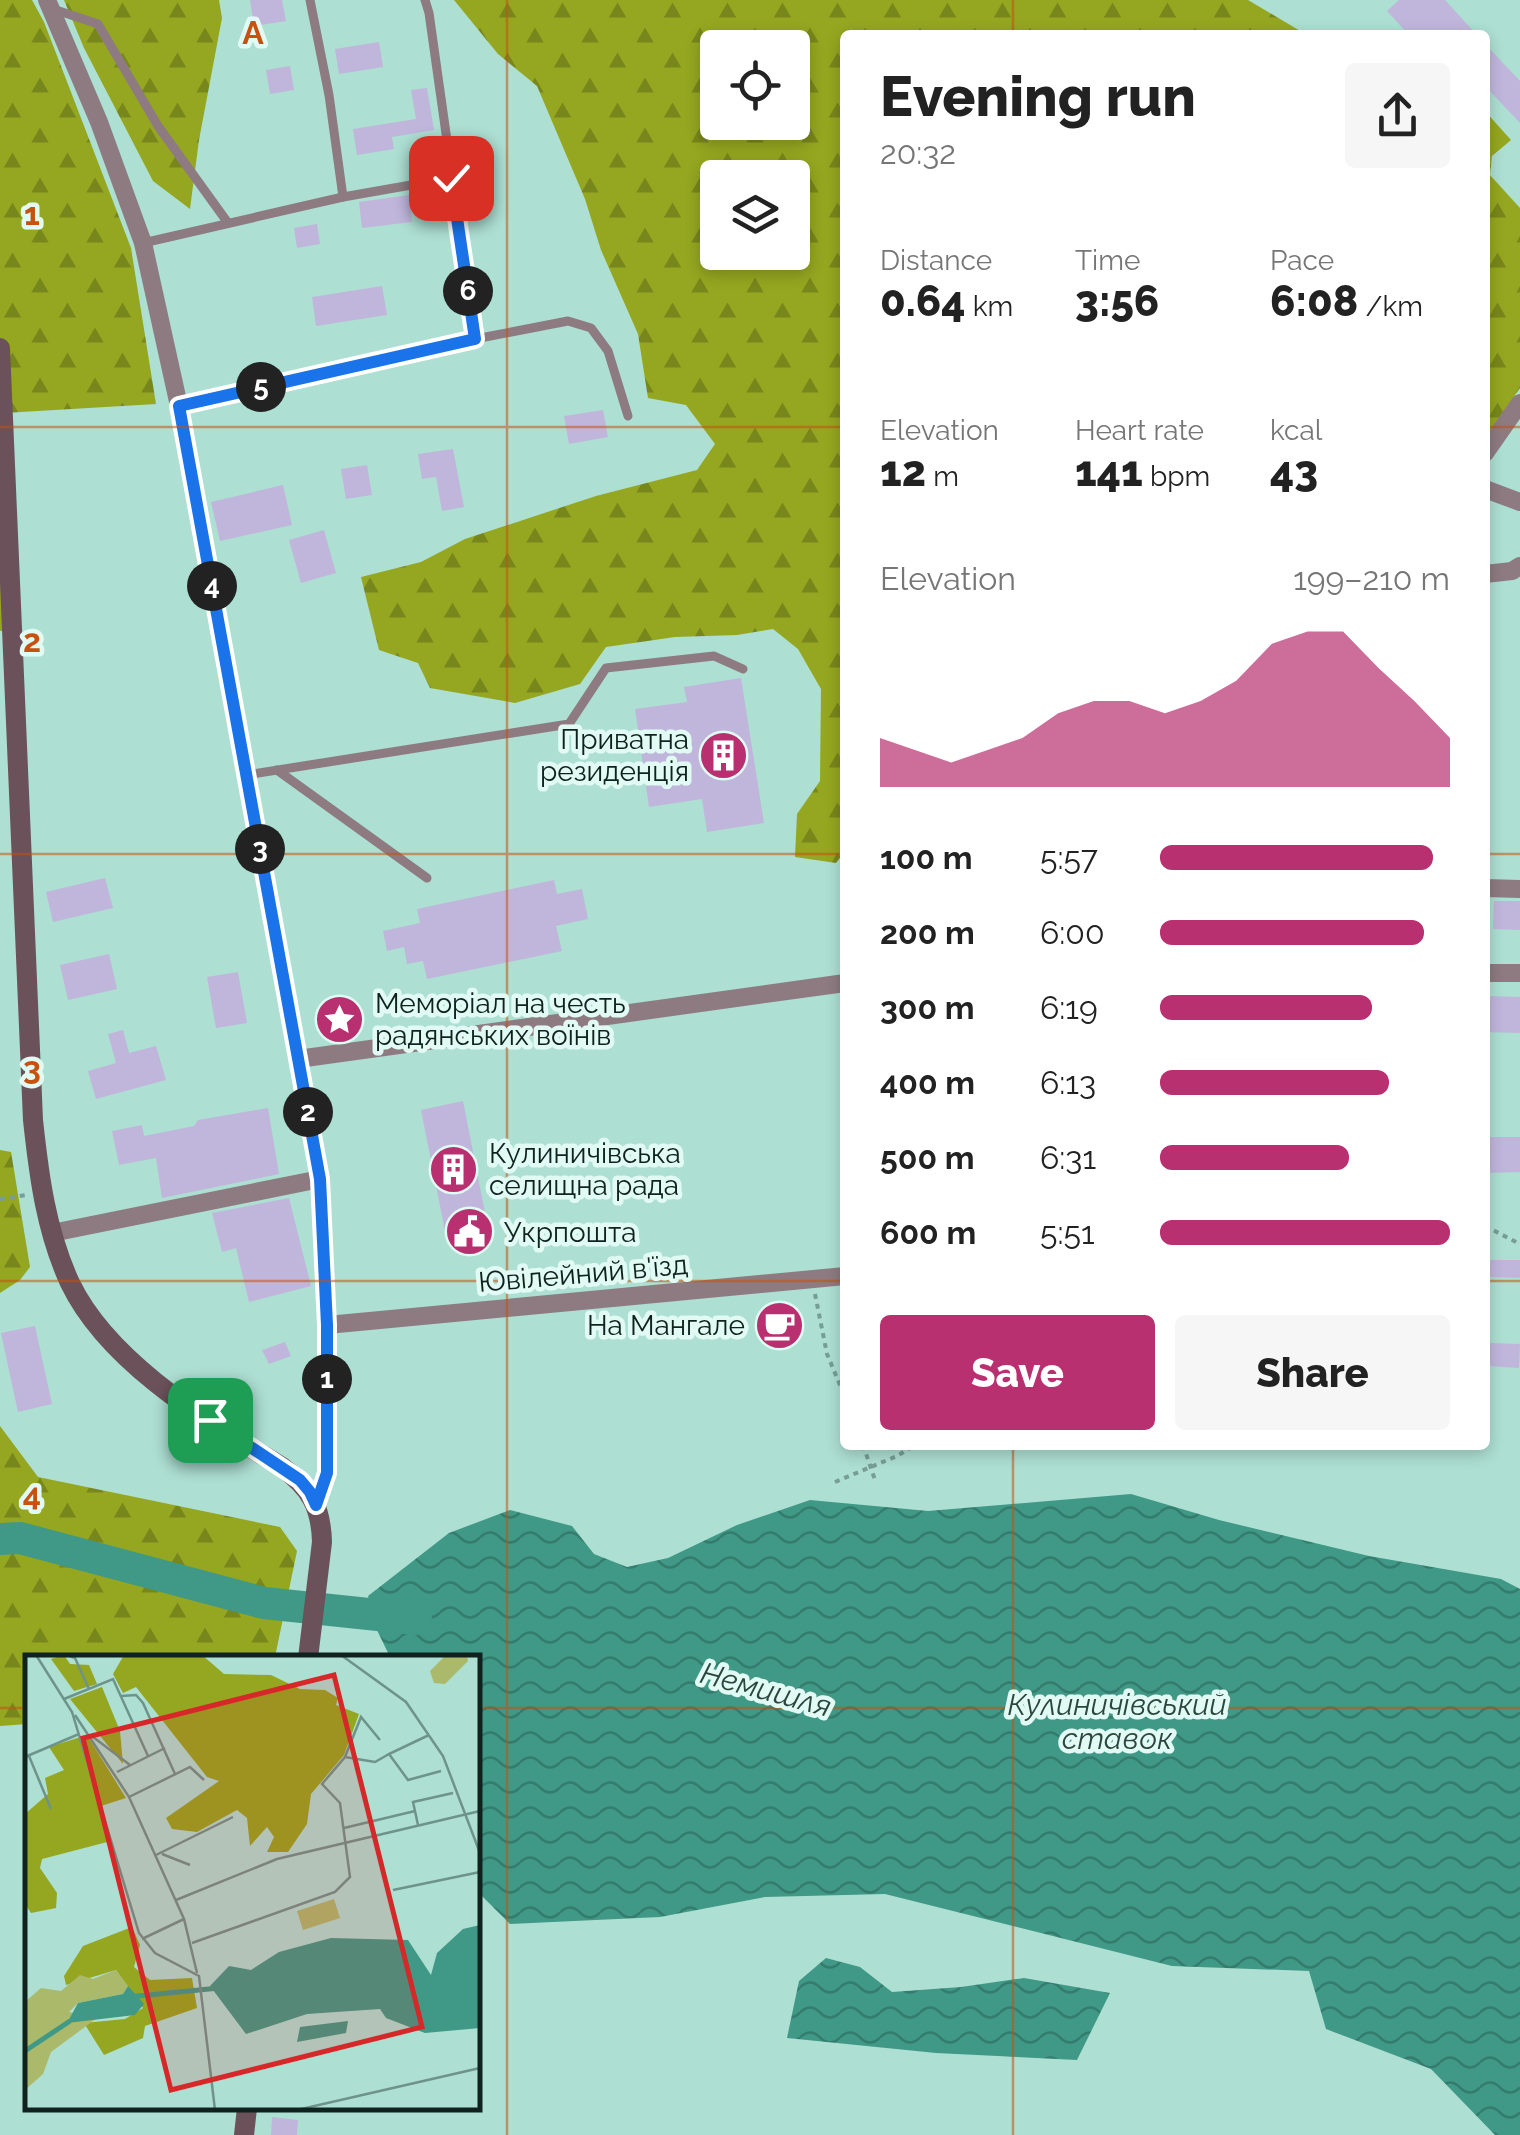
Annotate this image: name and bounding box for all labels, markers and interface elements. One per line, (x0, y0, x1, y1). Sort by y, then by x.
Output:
text: A (242, 14, 264, 51)
map controls (700, 30, 810, 270)
button: locate (700, 30, 810, 140)
button: share (1345, 63, 1450, 168)
text: Evening run (880, 64, 1196, 129)
text: 20:32 (880, 134, 956, 171)
pin (409, 136, 494, 221)
icon: check (424, 151, 479, 206)
button: layers (700, 160, 810, 270)
text: 1 (24, 195, 40, 232)
text: Distance (880, 244, 992, 277)
text: Time (1075, 244, 1140, 277)
text: Pace (1270, 244, 1334, 277)
pin: 6 (443, 266, 493, 316)
text: 6 (460, 274, 477, 307)
text: 0.64 (880, 277, 966, 326)
text: 3:56 (1075, 277, 1159, 326)
text: 6:08 (1270, 277, 1358, 326)
text: km (966, 290, 1013, 323)
text: /km (1358, 290, 1423, 323)
pin: 5 (236, 362, 286, 412)
text: 5 (253, 370, 269, 403)
text: Elevation (880, 414, 999, 447)
text: Heart rate (1075, 414, 1204, 447)
text: kcal (1270, 414, 1322, 447)
text: 12 (880, 447, 926, 496)
text: 141 (1075, 447, 1143, 496)
text: 43 (1270, 447, 1318, 496)
text: m (926, 460, 959, 493)
text: bpm (1143, 460, 1210, 493)
text: Elevation (880, 560, 1016, 597)
text: 199–210 m (1293, 560, 1450, 597)
pin: 4 (187, 561, 237, 611)
text: 4 (204, 569, 220, 602)
text: 2 (23, 622, 41, 659)
place label: Приватна резиденція (540, 723, 689, 788)
building icon: Приватна резиденція (698, 729, 750, 781)
pin: 3 (235, 824, 285, 874)
text: 3 (252, 832, 268, 865)
text: 100 m (880, 839, 973, 876)
text: 5:57 (1040, 839, 1098, 876)
text: 200 m (880, 914, 975, 951)
text: 6:00 (1040, 914, 1104, 951)
place label: Меморіал на честь радянських воїнів (375, 987, 626, 1052)
text: 300 m (880, 989, 975, 1026)
text: 6:19 (1040, 989, 1098, 1026)
place icon: Меморіал на честь радянських воїнів (314, 993, 366, 1045)
text: 3 (23, 1049, 41, 1086)
text: 400 m (880, 1064, 975, 1101)
text: 6:13 (1040, 1064, 1096, 1101)
pin: 2 (283, 1087, 333, 1137)
text: 2 (300, 1095, 316, 1128)
place label: Кулиничівська селищна рада (489, 1137, 681, 1202)
text: 500 m (880, 1139, 975, 1176)
text: 6:31 (1040, 1139, 1096, 1176)
building icon: Кулиничівська селищна рада (428, 1143, 480, 1195)
public building icon: Укрпошта (443, 1206, 495, 1258)
text: 600 m (880, 1214, 976, 1251)
text: 5:51 (1040, 1214, 1095, 1251)
place label: Укрпошта (504, 1216, 637, 1249)
street label: Ювілейний в'їзд (477, 1248, 689, 1299)
cafe icon: На Мангале (754, 1299, 806, 1351)
place label: На Мангале (587, 1309, 745, 1342)
button: Save (880, 1315, 1155, 1430)
button: Share (1175, 1315, 1450, 1430)
pin: 1 (302, 1354, 352, 1404)
text: 1 (320, 1362, 334, 1395)
pin (168, 1378, 253, 1463)
icon: arrive (183, 1393, 238, 1448)
text: 4 (23, 1476, 41, 1513)
inset map (25, 1655, 480, 2110)
water label: Немишля (697, 1655, 835, 1724)
water label: Кулиничівський ставок (1008, 1687, 1227, 1756)

